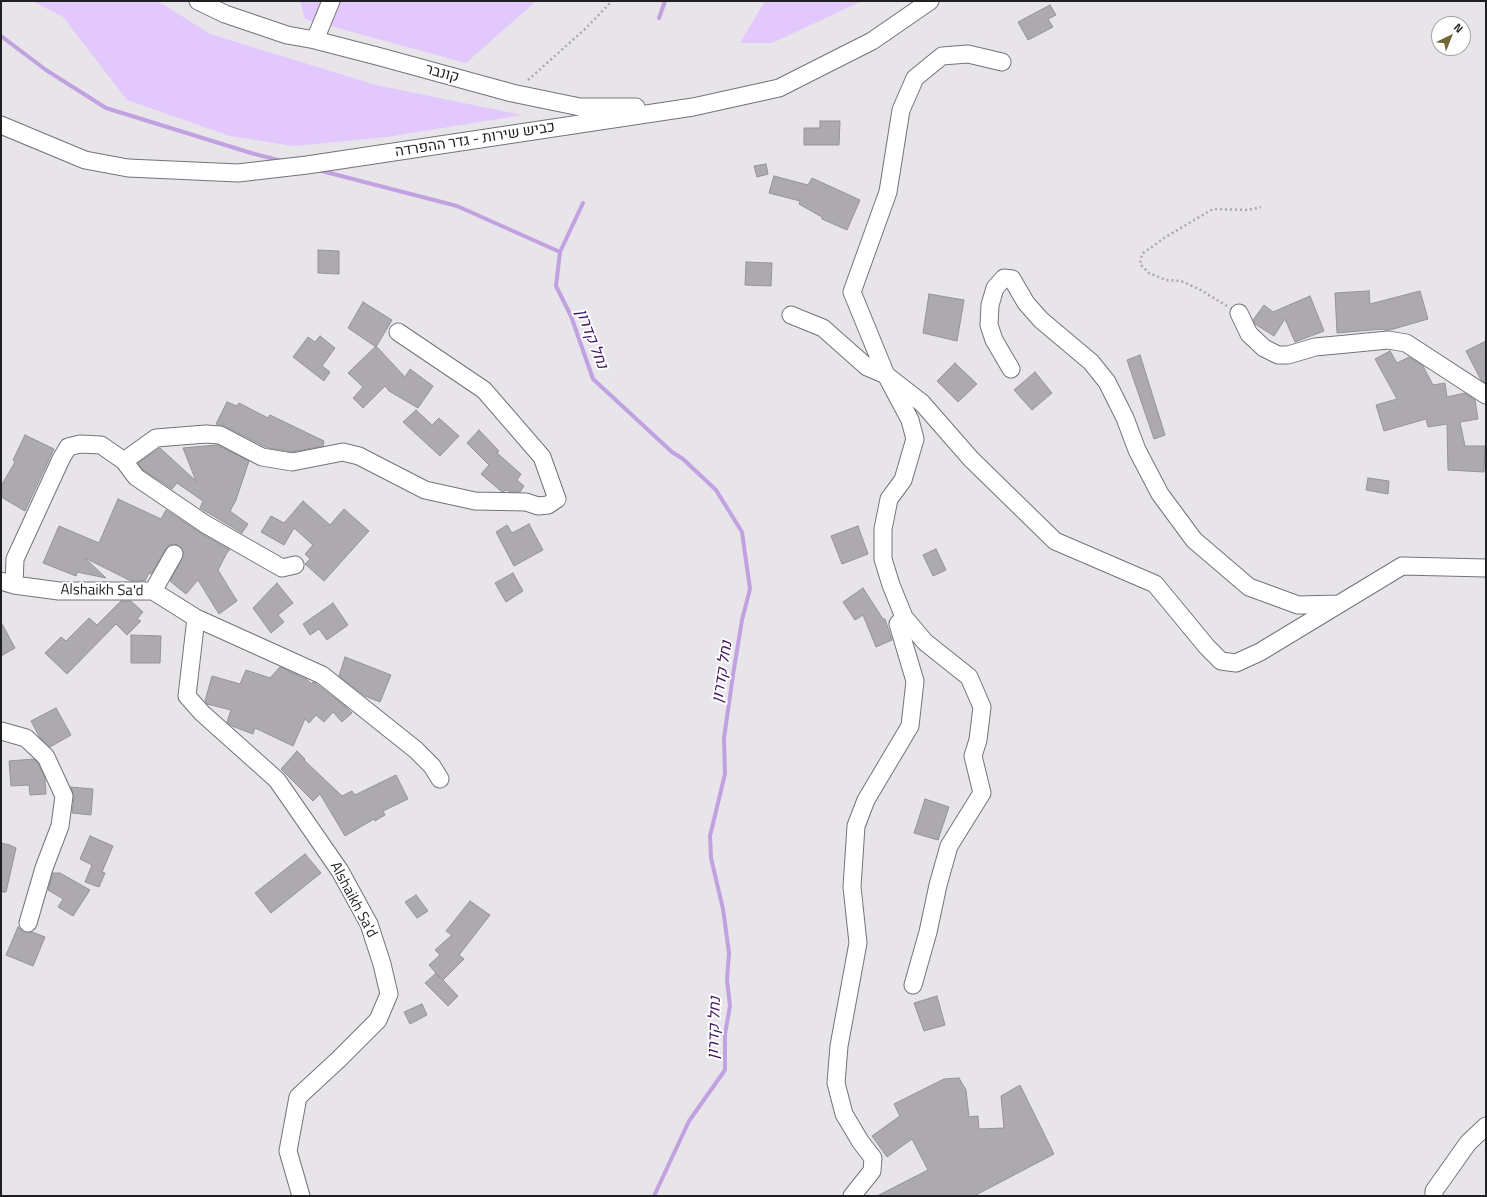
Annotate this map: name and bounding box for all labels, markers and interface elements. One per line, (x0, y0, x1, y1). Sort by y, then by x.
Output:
north arrow (1431, 16, 1471, 56)
text: N (1450, 20, 1467, 36)
street label: קונבר (423, 61, 461, 87)
street label: כביש שירות - גדר ההפרדה (394, 118, 556, 162)
water label: נחל קדרון (571, 306, 611, 372)
street label: Alshaikh Sa'd (60, 581, 144, 601)
water label: נחל קדרון (709, 640, 737, 704)
street label: Alshaikh Sa'd (326, 859, 380, 941)
water label: נחל קדרון (704, 996, 726, 1060)

